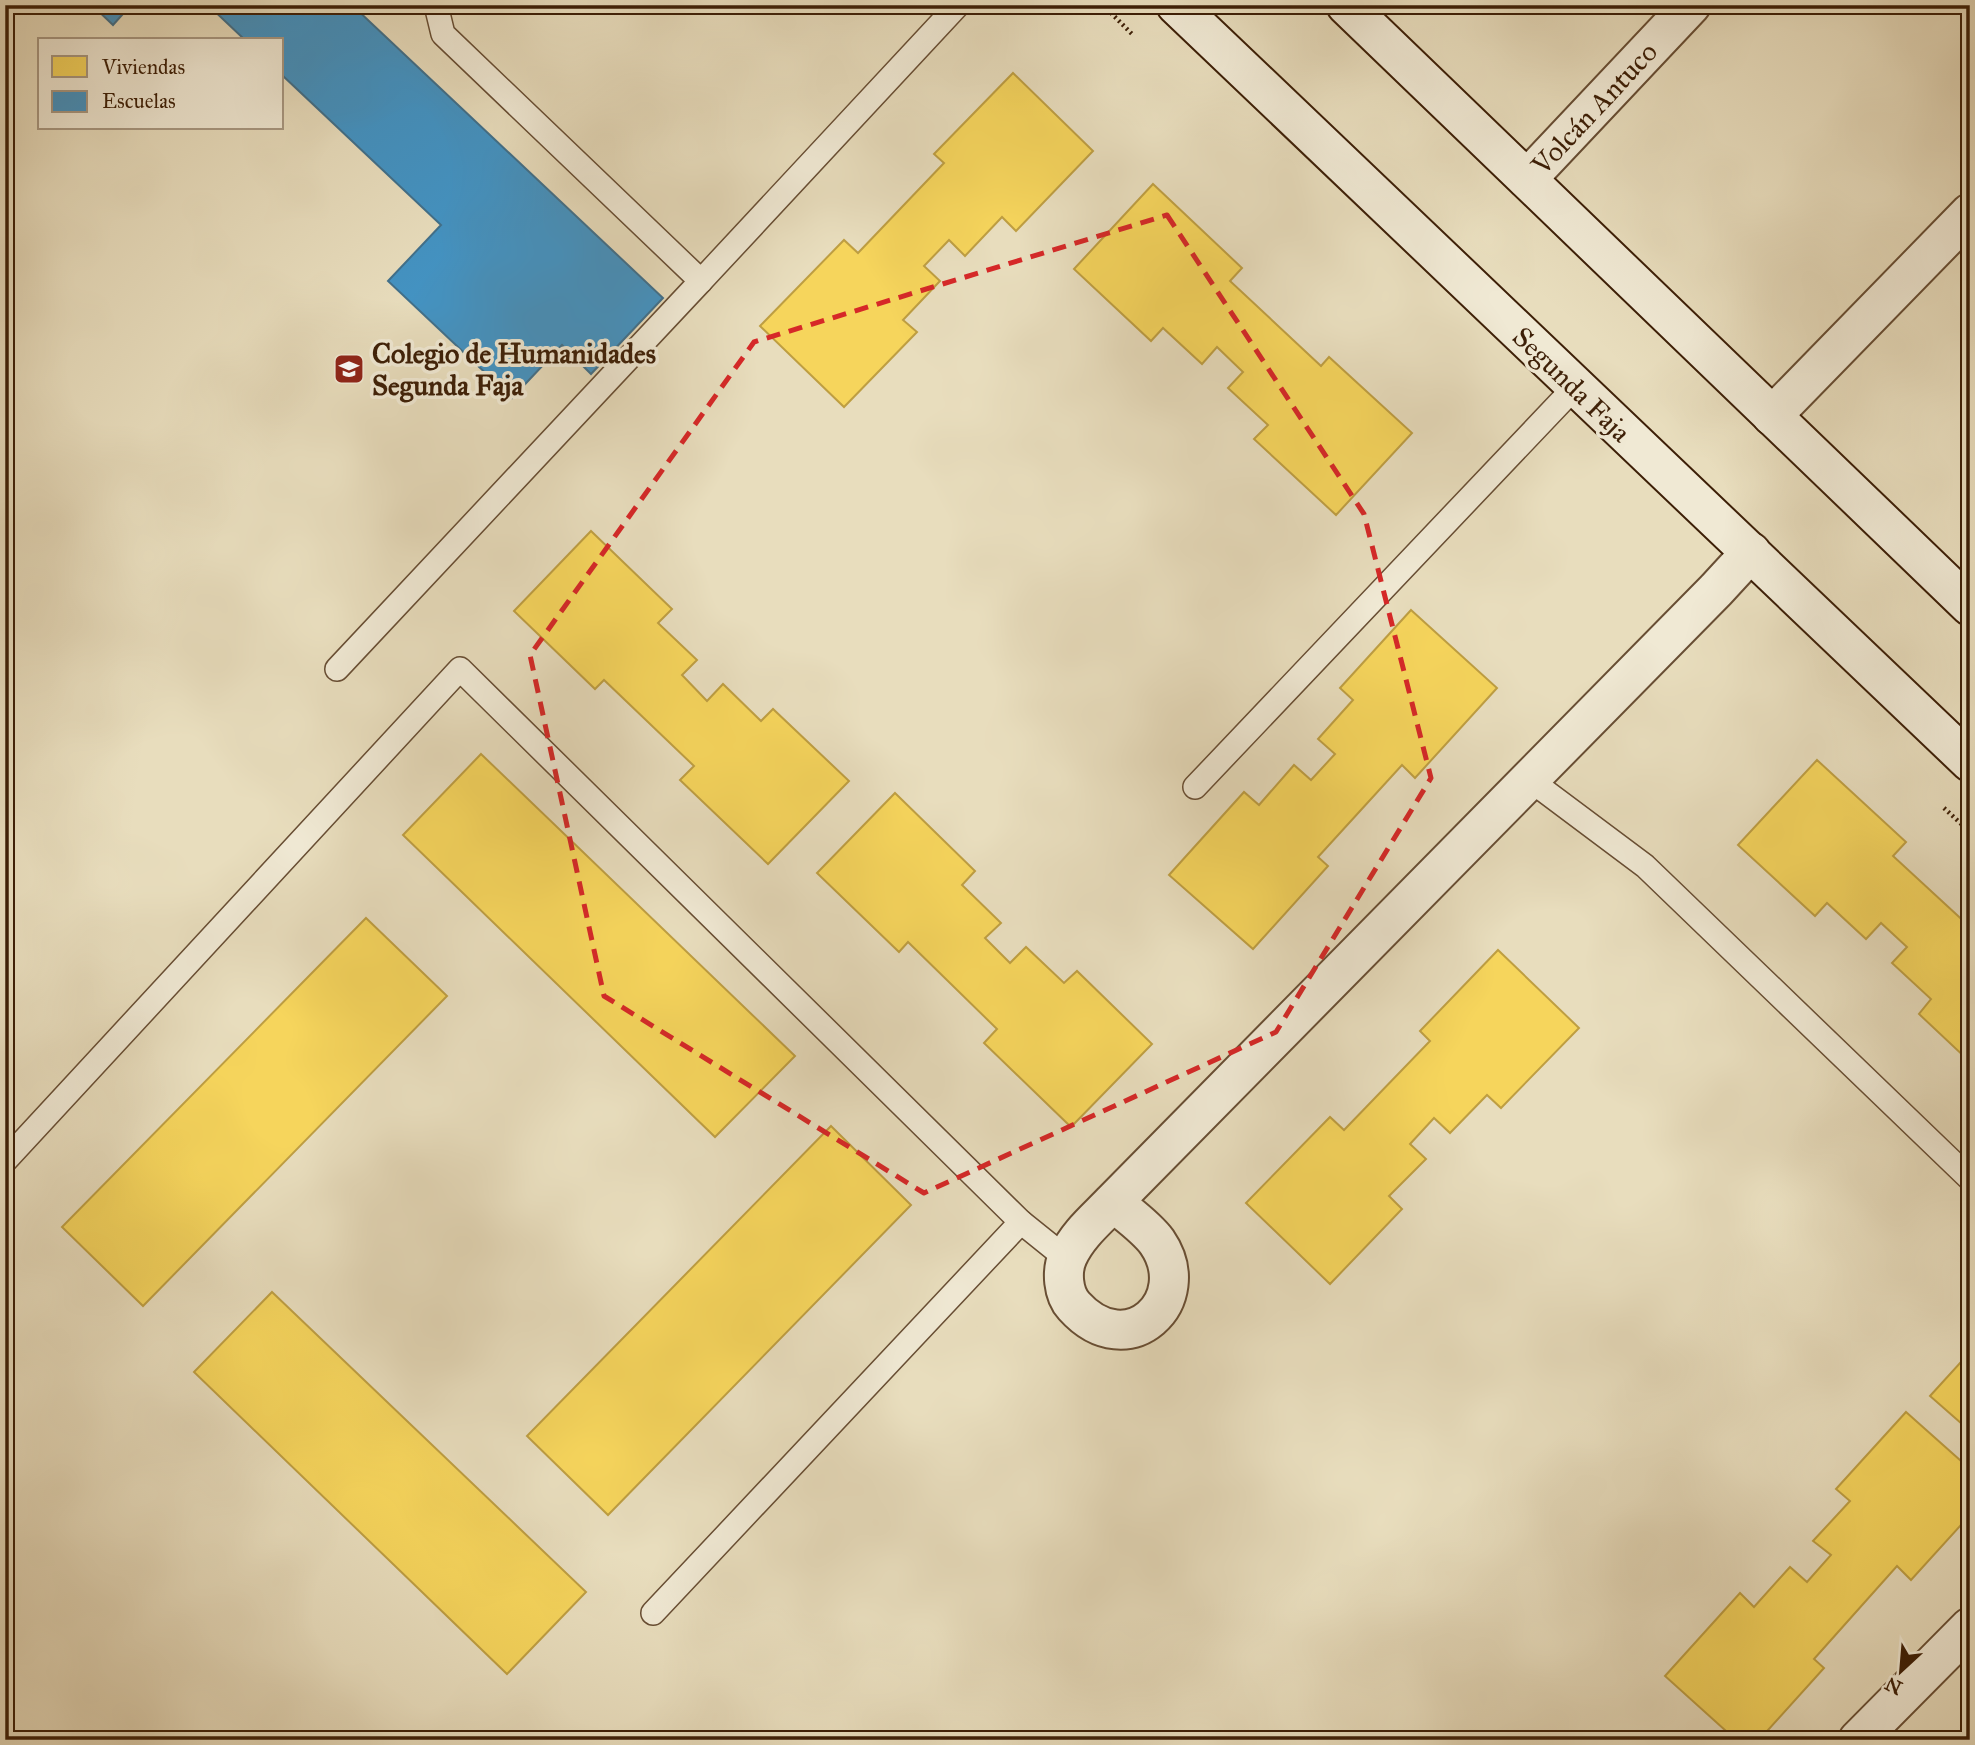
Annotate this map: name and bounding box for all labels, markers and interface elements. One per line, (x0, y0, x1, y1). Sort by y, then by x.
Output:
street label: Volcán Antuco (1523, 35, 1665, 183)
legend (38, 38, 284, 130)
text: Viviendas (101, 54, 185, 80)
text: Escuelas (102, 88, 176, 114)
street label: Segunda Faja (1505, 319, 1638, 450)
place label: Colegio de Humanidades Segunda Faja (372, 336, 656, 403)
school or university icon: Colegio de Humanidades Segunda Faja (332, 352, 366, 386)
north arrow (1867, 1636, 1937, 1706)
text: N (1881, 1672, 1906, 1700)

